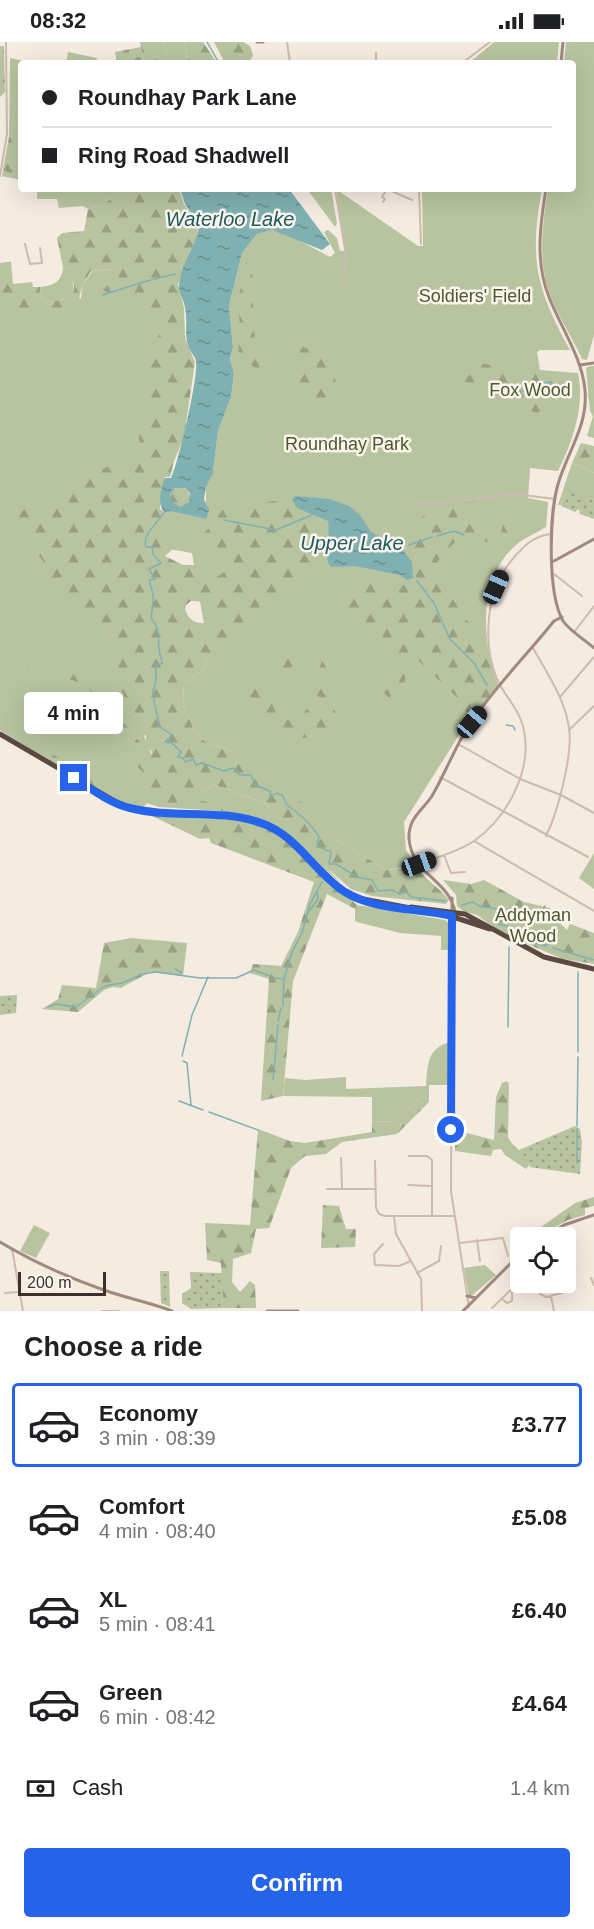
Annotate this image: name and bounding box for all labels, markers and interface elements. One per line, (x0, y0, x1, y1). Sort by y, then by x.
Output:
text: 08:32 (30, 8, 86, 33)
text: Roundhay Park Lane (78, 85, 297, 110)
text: Ring Road Shadwell (78, 143, 289, 168)
water label: Waterloo Lake (166, 208, 294, 230)
park label: Soldiers' Field (419, 286, 531, 306)
park label: Fox Wood (489, 380, 571, 400)
park label: Roundhay Park (285, 434, 410, 454)
water label: Upper Lake (300, 532, 404, 554)
car (480, 567, 512, 607)
callout: 4 min (25, 691, 124, 733)
text: 4 min (47, 702, 100, 724)
car (454, 702, 490, 742)
route end (60, 764, 87, 791)
car (399, 849, 439, 879)
park label: Addyman Wood (495, 905, 571, 946)
route start (437, 1116, 464, 1143)
map controls (510, 1227, 576, 1293)
button: locate (510, 1227, 576, 1293)
scale bar (18, 1269, 106, 1296)
text: 200 m (27, 1274, 71, 1291)
text: Choose a ride (24, 1332, 203, 1362)
icon: car (27, 1398, 81, 1452)
text: Economy (99, 1401, 198, 1426)
text: £3.77 (512, 1412, 567, 1437)
text: 3 min · 08:39 (99, 1427, 216, 1449)
icon: car (27, 1491, 81, 1545)
text: Comfort (99, 1494, 185, 1519)
text: £5.08 (512, 1505, 567, 1530)
text: 4 min · 08:40 (99, 1520, 216, 1542)
icon: car (27, 1584, 81, 1638)
text: XL (99, 1587, 127, 1612)
text: £6.40 (512, 1598, 567, 1623)
text: 5 min · 08:41 (99, 1613, 216, 1635)
icon: car (27, 1677, 81, 1731)
text: Green (99, 1680, 163, 1705)
text: £4.64 (512, 1691, 567, 1716)
text: 6 min · 08:42 (99, 1706, 216, 1728)
icon: cash (24, 1772, 57, 1805)
text: Cash (72, 1775, 123, 1800)
text: 1.4 km (510, 1777, 570, 1799)
button: Confirm (24, 1848, 570, 1917)

